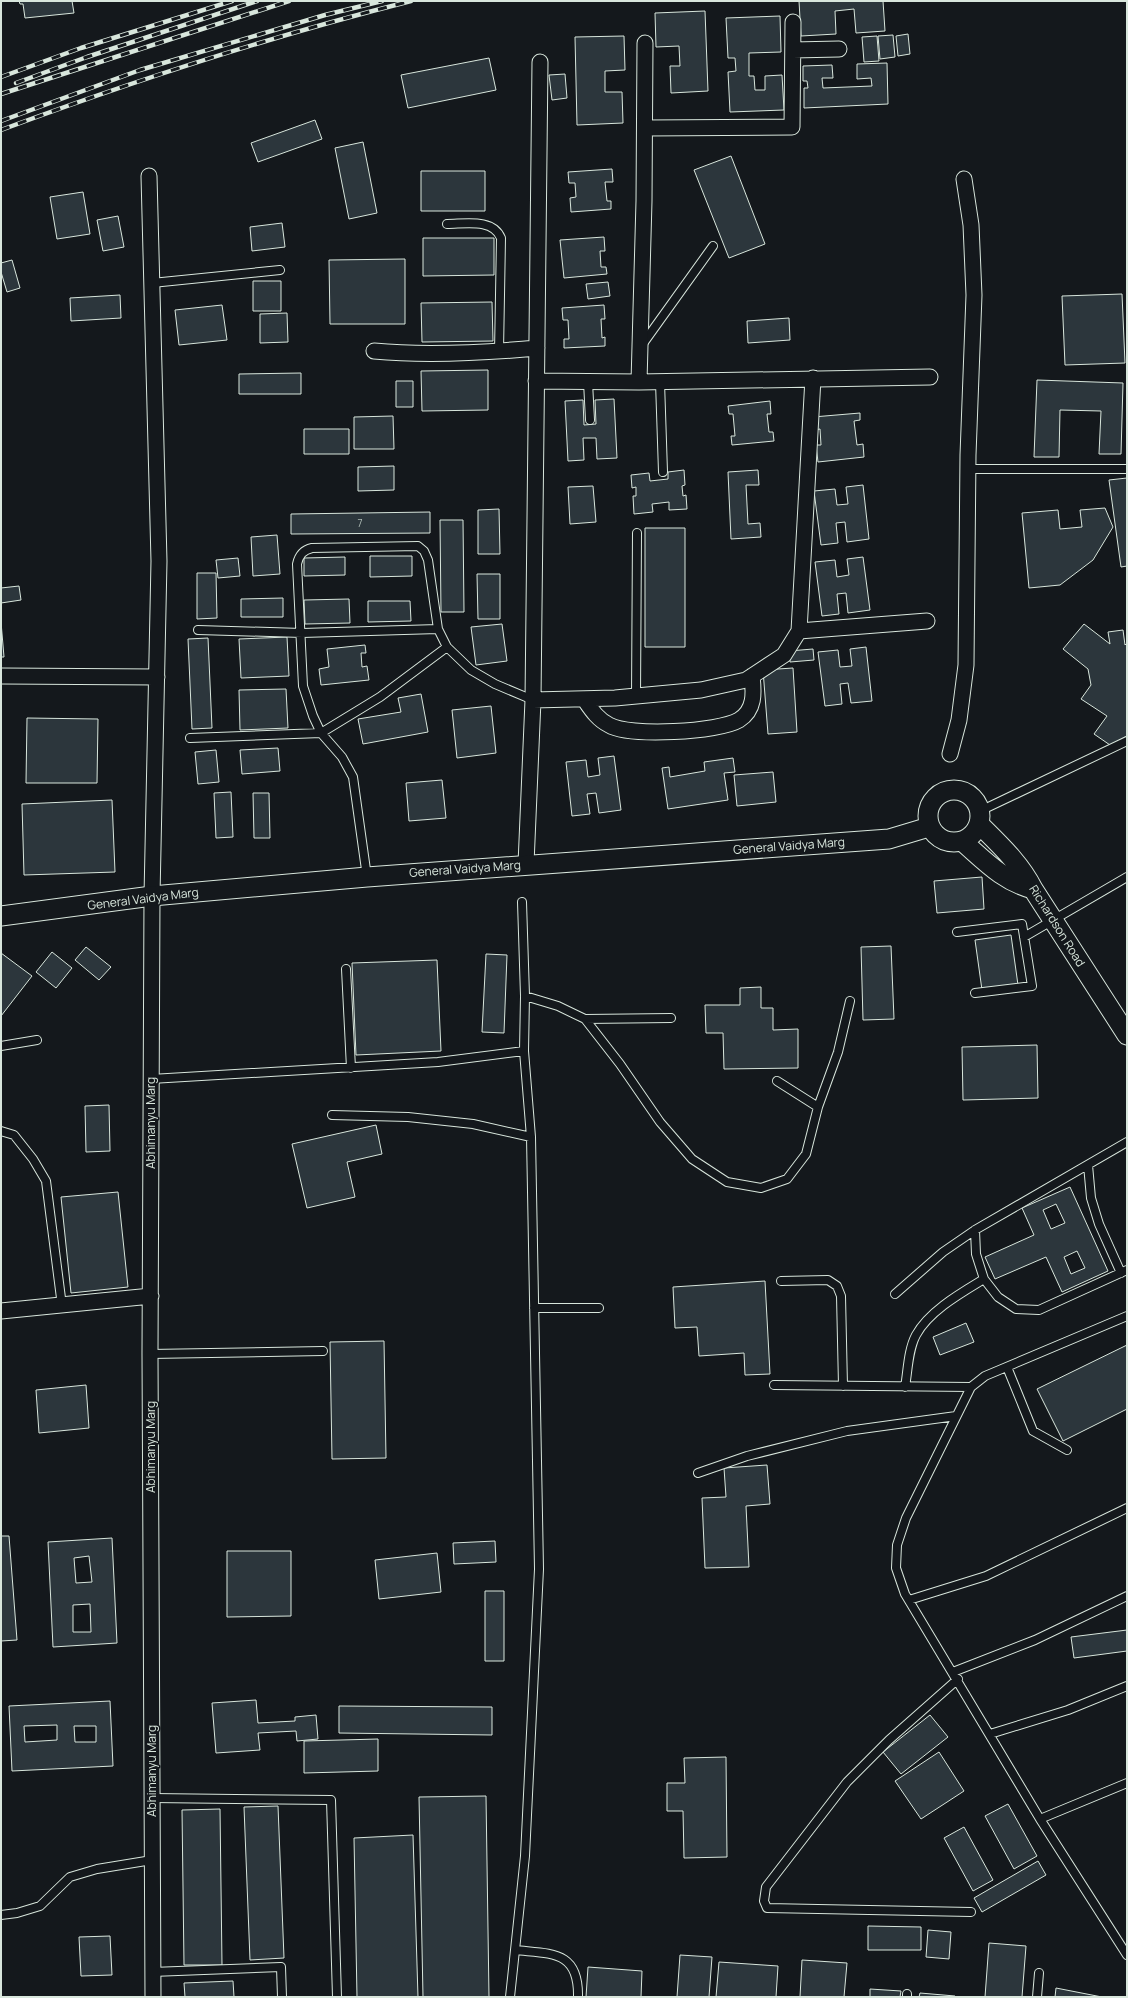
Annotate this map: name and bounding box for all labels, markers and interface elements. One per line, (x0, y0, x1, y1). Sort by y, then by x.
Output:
house number: 7 (357, 516, 363, 530)
street label: General Vaidya Marg (733, 833, 845, 858)
street label: General Vaidya Marg (409, 856, 521, 881)
street label: Richardson Road (1025, 882, 1089, 970)
street label: General Vaidya Marg (86, 883, 199, 914)
street label: Abhimanyu Marg (142, 1077, 159, 1169)
street label: Abhimanyu Marg (142, 1401, 159, 1493)
street label: Abhimanyu Marg (143, 1725, 160, 1817)

